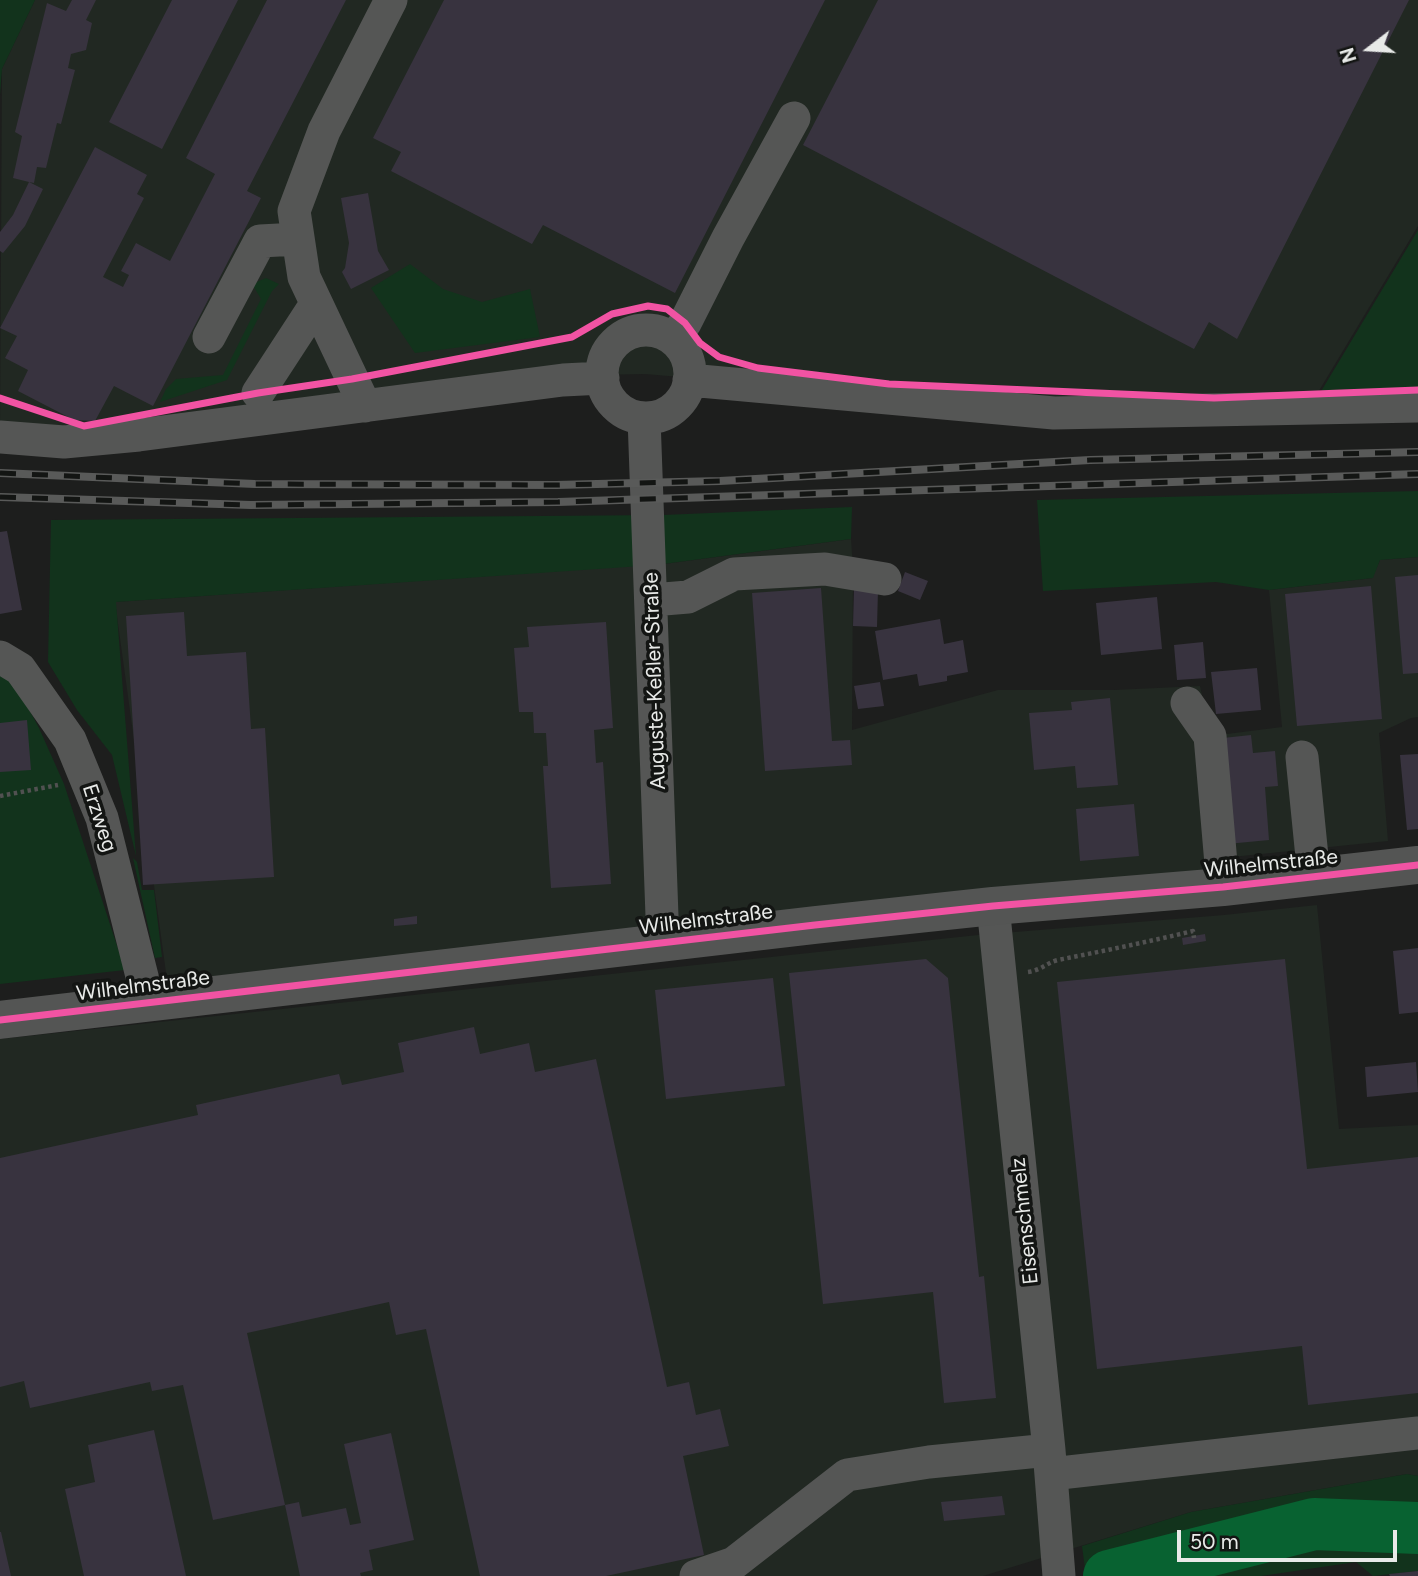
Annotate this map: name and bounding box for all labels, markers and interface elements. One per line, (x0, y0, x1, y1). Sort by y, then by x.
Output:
north arrow (1334, 14, 1404, 84)
text: N (1335, 45, 1362, 66)
street label: Auguste-Keßler-Straße (639, 572, 671, 790)
street label: Erzweg (76, 781, 122, 855)
street label: Wilhelmstraße (1203, 844, 1339, 884)
street label: Wilhelmstraße (638, 899, 774, 941)
street label: Wilhelmstraße (75, 965, 211, 1007)
street label: Eisenschmelz (1006, 1156, 1044, 1286)
scale bar (1180, 1516, 1400, 1560)
text: 50 m (1190, 1529, 1239, 1554)

